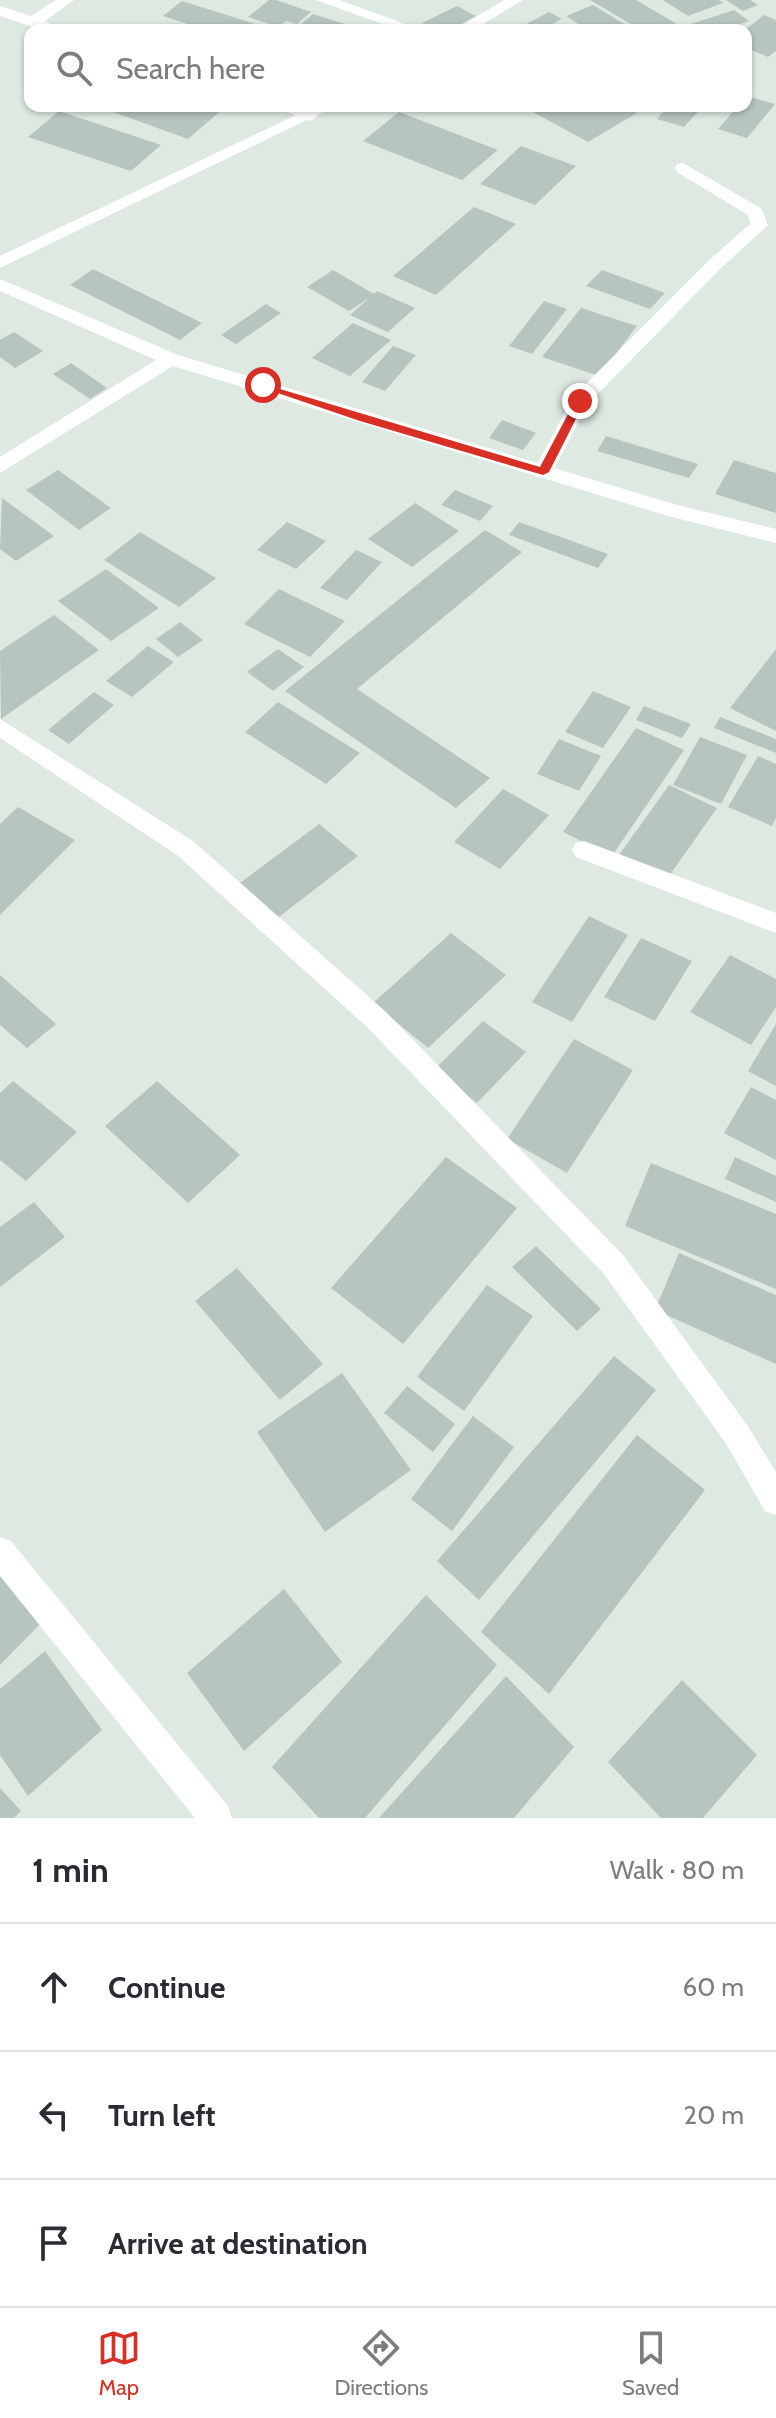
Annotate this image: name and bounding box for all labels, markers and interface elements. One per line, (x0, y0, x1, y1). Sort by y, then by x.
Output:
search box (24, 24, 752, 112)
icon: search (52, 46, 96, 90)
text: Search here (116, 50, 265, 87)
route start (245, 367, 281, 403)
route end (562, 383, 598, 419)
text: 1 min (32, 1849, 109, 1891)
text: Walk · 80 m (610, 1854, 744, 1886)
icon: ahead (32, 1965, 76, 2009)
text: Continue (108, 1969, 225, 2006)
text: 60 m (682, 1971, 744, 2003)
icon: left (32, 2093, 76, 2137)
text: Turn left (108, 2097, 216, 2134)
text: 20 m (684, 2099, 744, 2131)
icon: arrive (32, 2221, 76, 2265)
text: Arrive at destination (108, 2225, 368, 2262)
tab: Map (97, 2326, 141, 2401)
tab: Directions (334, 2326, 428, 2401)
tab: Saved (622, 2326, 679, 2401)

